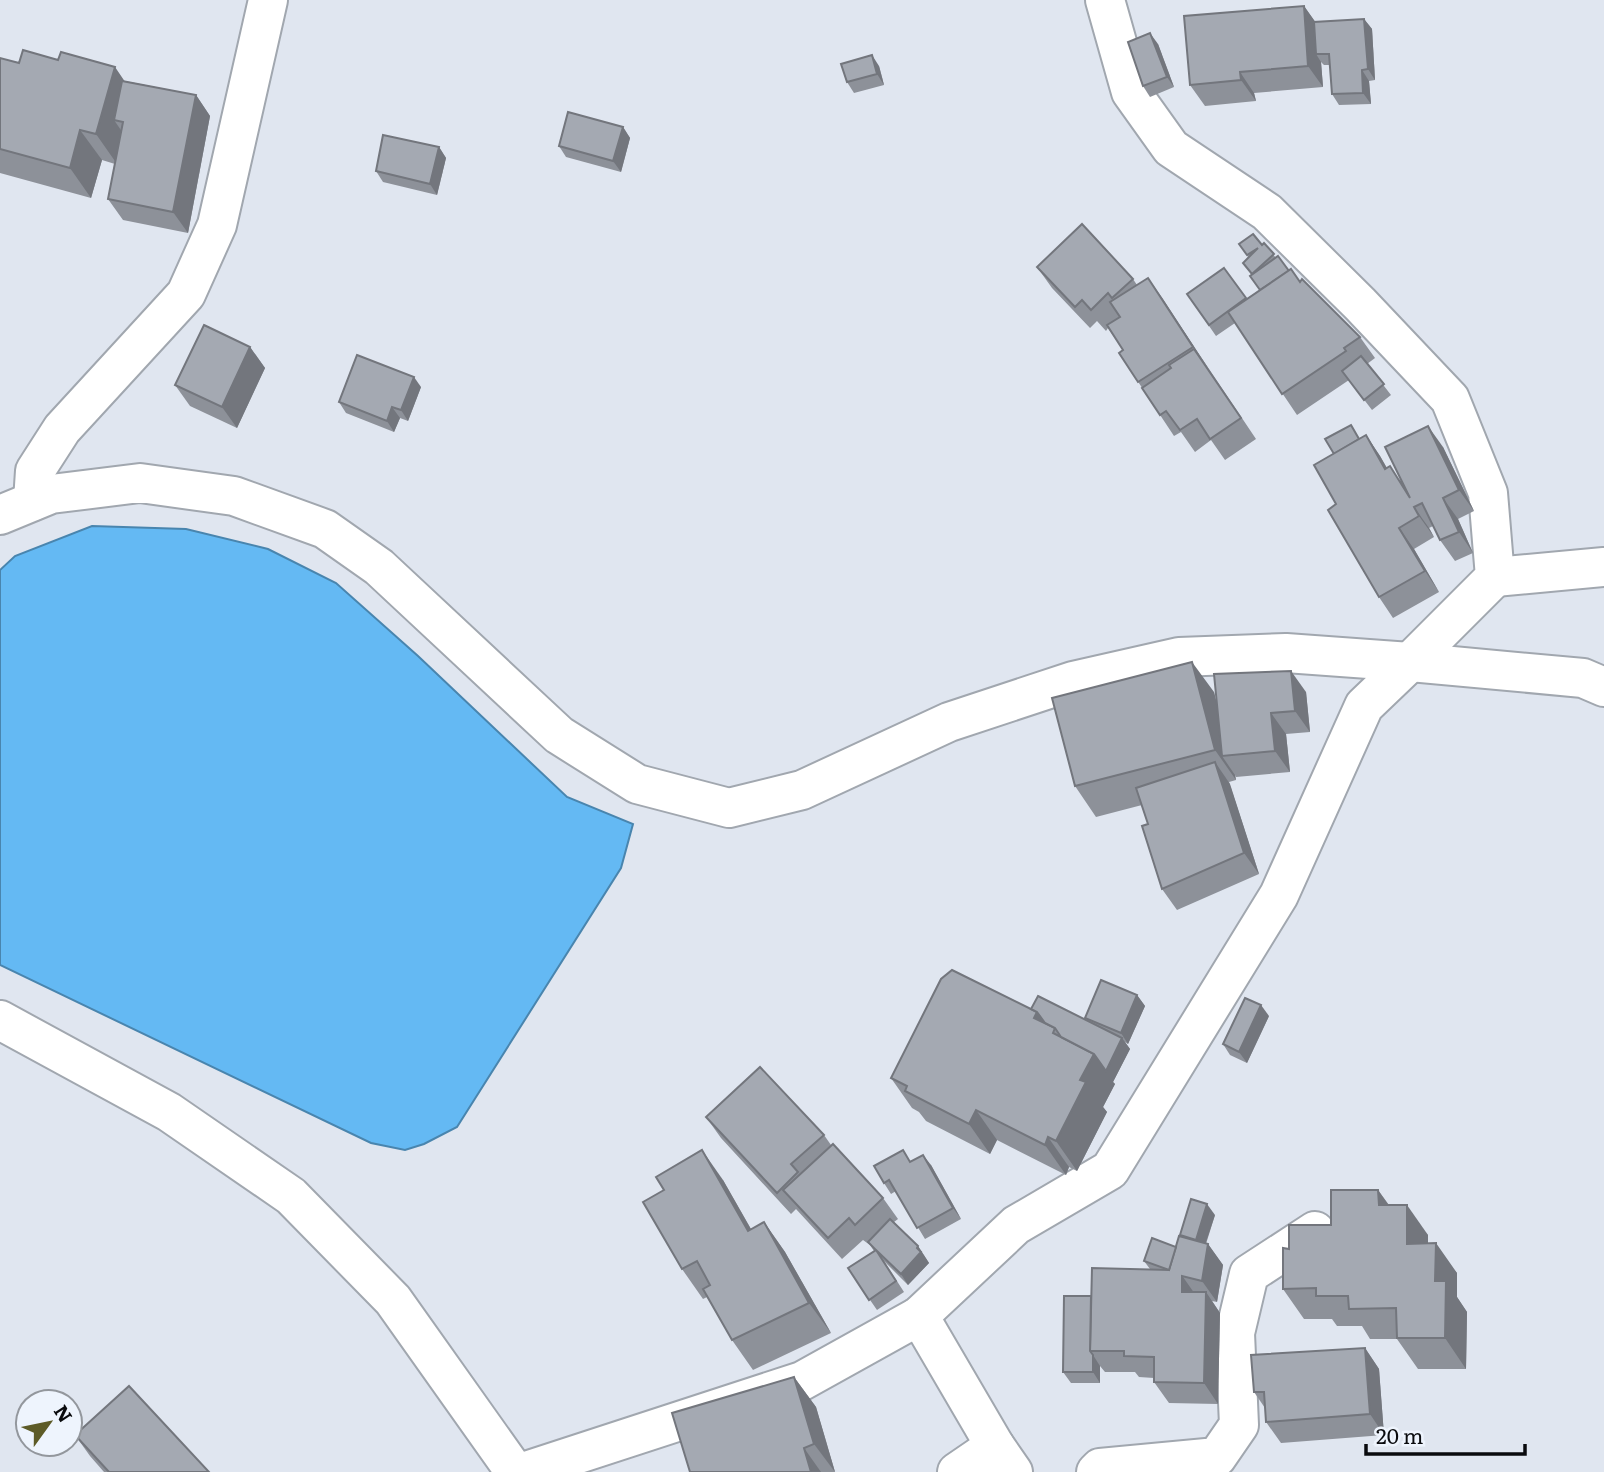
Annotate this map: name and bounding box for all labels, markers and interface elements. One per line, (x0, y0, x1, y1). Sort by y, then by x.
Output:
north arrow (14, 1388, 84, 1458)
text: N (48, 1399, 80, 1428)
scale bar (1366, 1412, 1525, 1456)
text: 20 m (1376, 1419, 1423, 1450)

